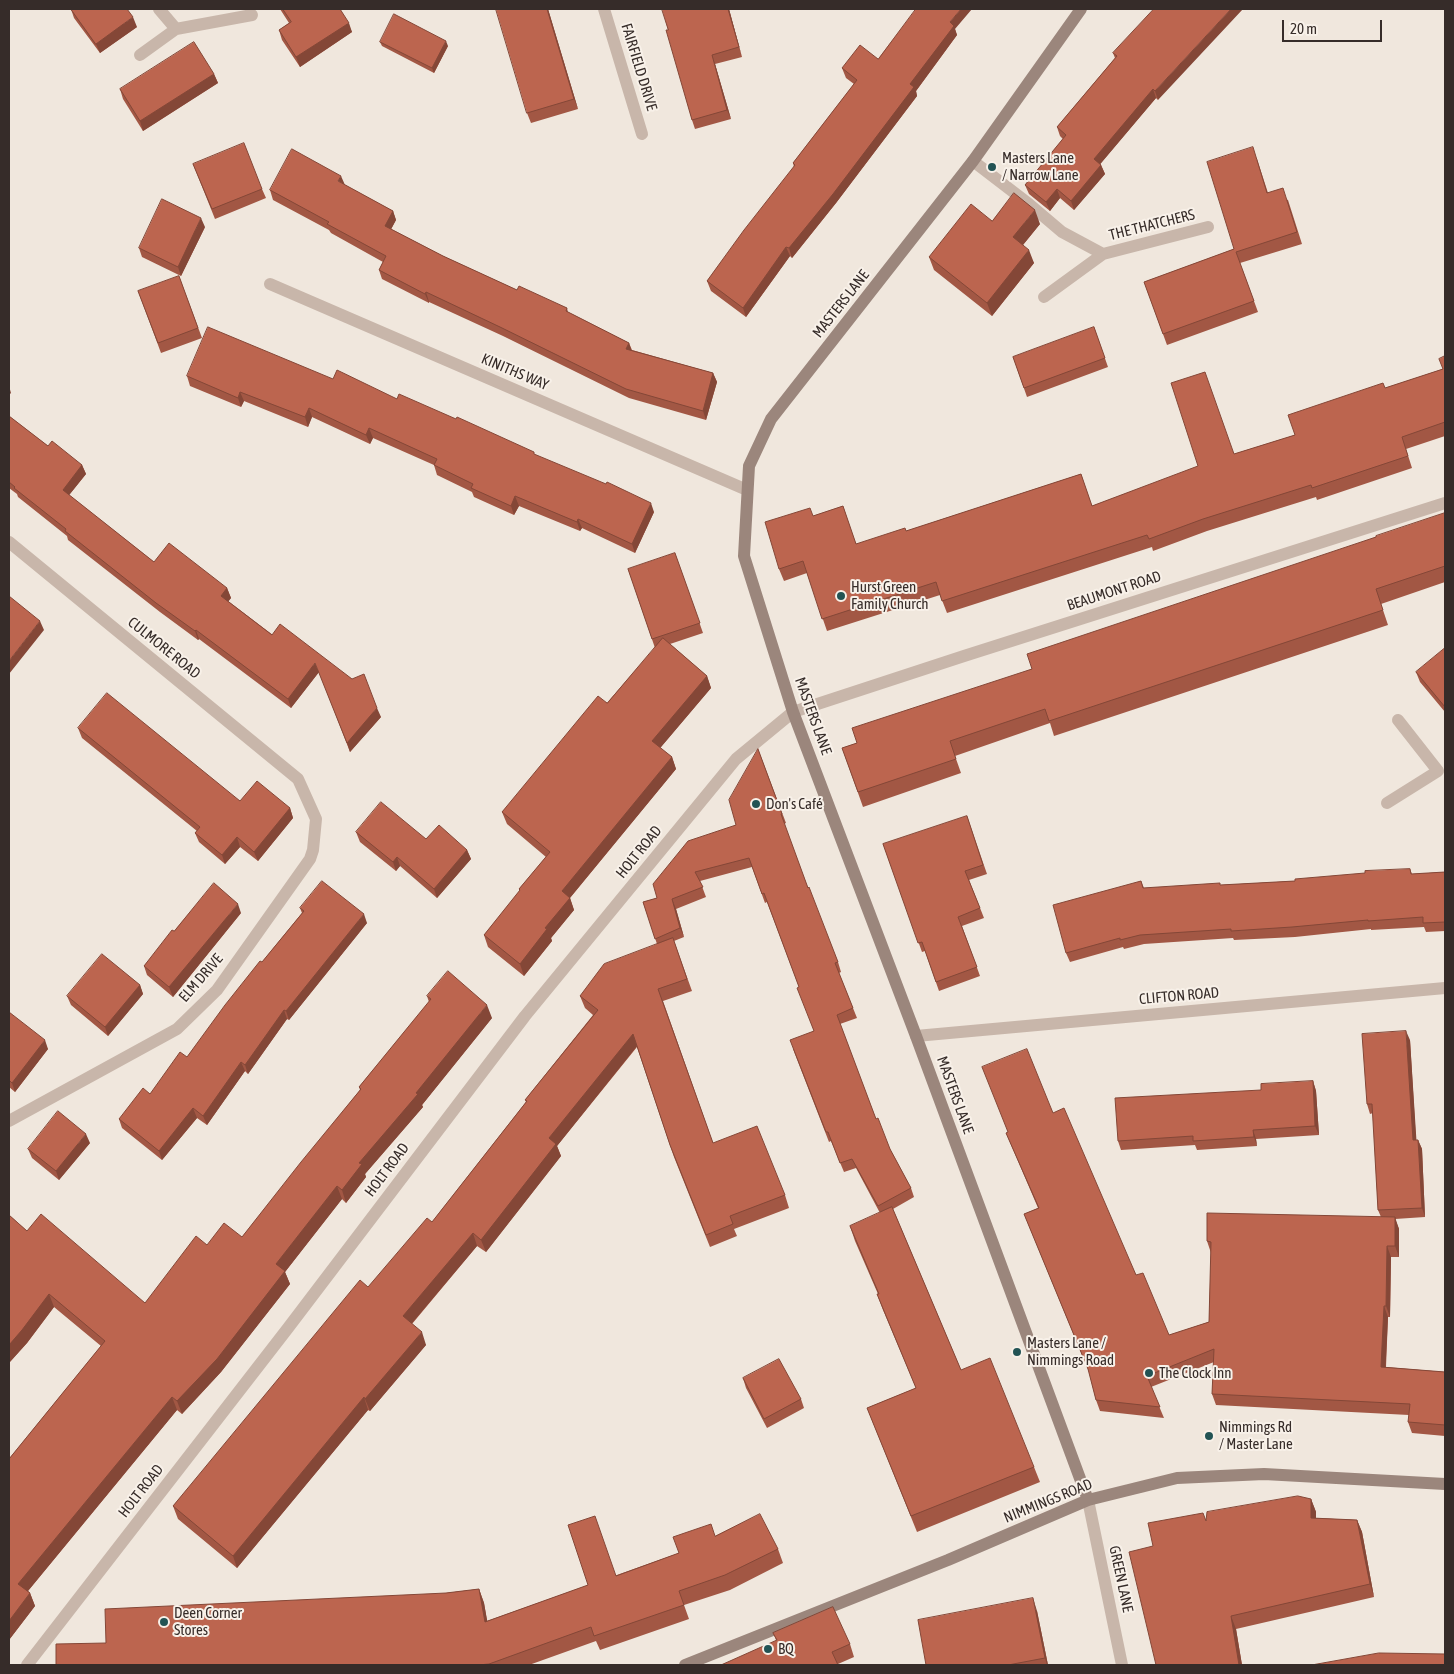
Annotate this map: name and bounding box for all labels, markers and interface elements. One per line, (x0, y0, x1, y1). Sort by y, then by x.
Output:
scale bar (1284, 10, 1384, 42)
text: 20 m (1290, 20, 1317, 37)
street label: FAIRFIELD DRIVE (617, 21, 661, 113)
place label: Masters Lane / Narrow Lane (1002, 149, 1079, 184)
marker: Masters Lane / Narrow Lane (986, 161, 998, 173)
street label: THE THATCHERS (1107, 206, 1197, 244)
street label: MASTERS LANE (809, 267, 873, 341)
street label: KINITHS WAY (479, 350, 551, 394)
street label: BEAUMONT ROAD (1065, 567, 1163, 615)
place label: Hurst Green Family Church (851, 578, 929, 613)
marker: Hurst Green Family Church (835, 590, 847, 602)
street label: CULMORE ROAD (124, 613, 204, 683)
street label: MASTERS LANE (791, 675, 835, 757)
place label: Don's Café (766, 795, 823, 813)
marker: Don's Café (750, 798, 762, 810)
street label: HOLT ROAD (612, 822, 666, 882)
street label: ELM DRIVE (175, 950, 227, 1006)
street label: CLIFTON ROAD (1138, 984, 1220, 1008)
street label: MASTERS LANE (933, 1054, 977, 1136)
street label: HOLT ROAD (361, 1140, 413, 1200)
place label: Masters Lane / Nimmings Road (1027, 1334, 1114, 1369)
marker: Masters Lane / Nimmings Road (1011, 1346, 1023, 1358)
place label: The Clock Inn (1159, 1364, 1232, 1382)
marker: The Clock Inn (1143, 1367, 1155, 1379)
place label: Nimmings Rd / Master Lane (1219, 1418, 1293, 1453)
marker: Nimmings Rd / Master Lane (1203, 1430, 1215, 1442)
street label: HOLT ROAD (115, 1461, 167, 1521)
street label: NIMMINGS ROAD (1001, 1475, 1095, 1527)
street label: GREEN LANE (1105, 1544, 1137, 1614)
place label: Deen Corner Stores (174, 1604, 242, 1639)
marker: Deen Corner Stores (158, 1616, 170, 1628)
place label: BQ (778, 1640, 794, 1658)
marker: BQ (762, 1643, 774, 1655)

